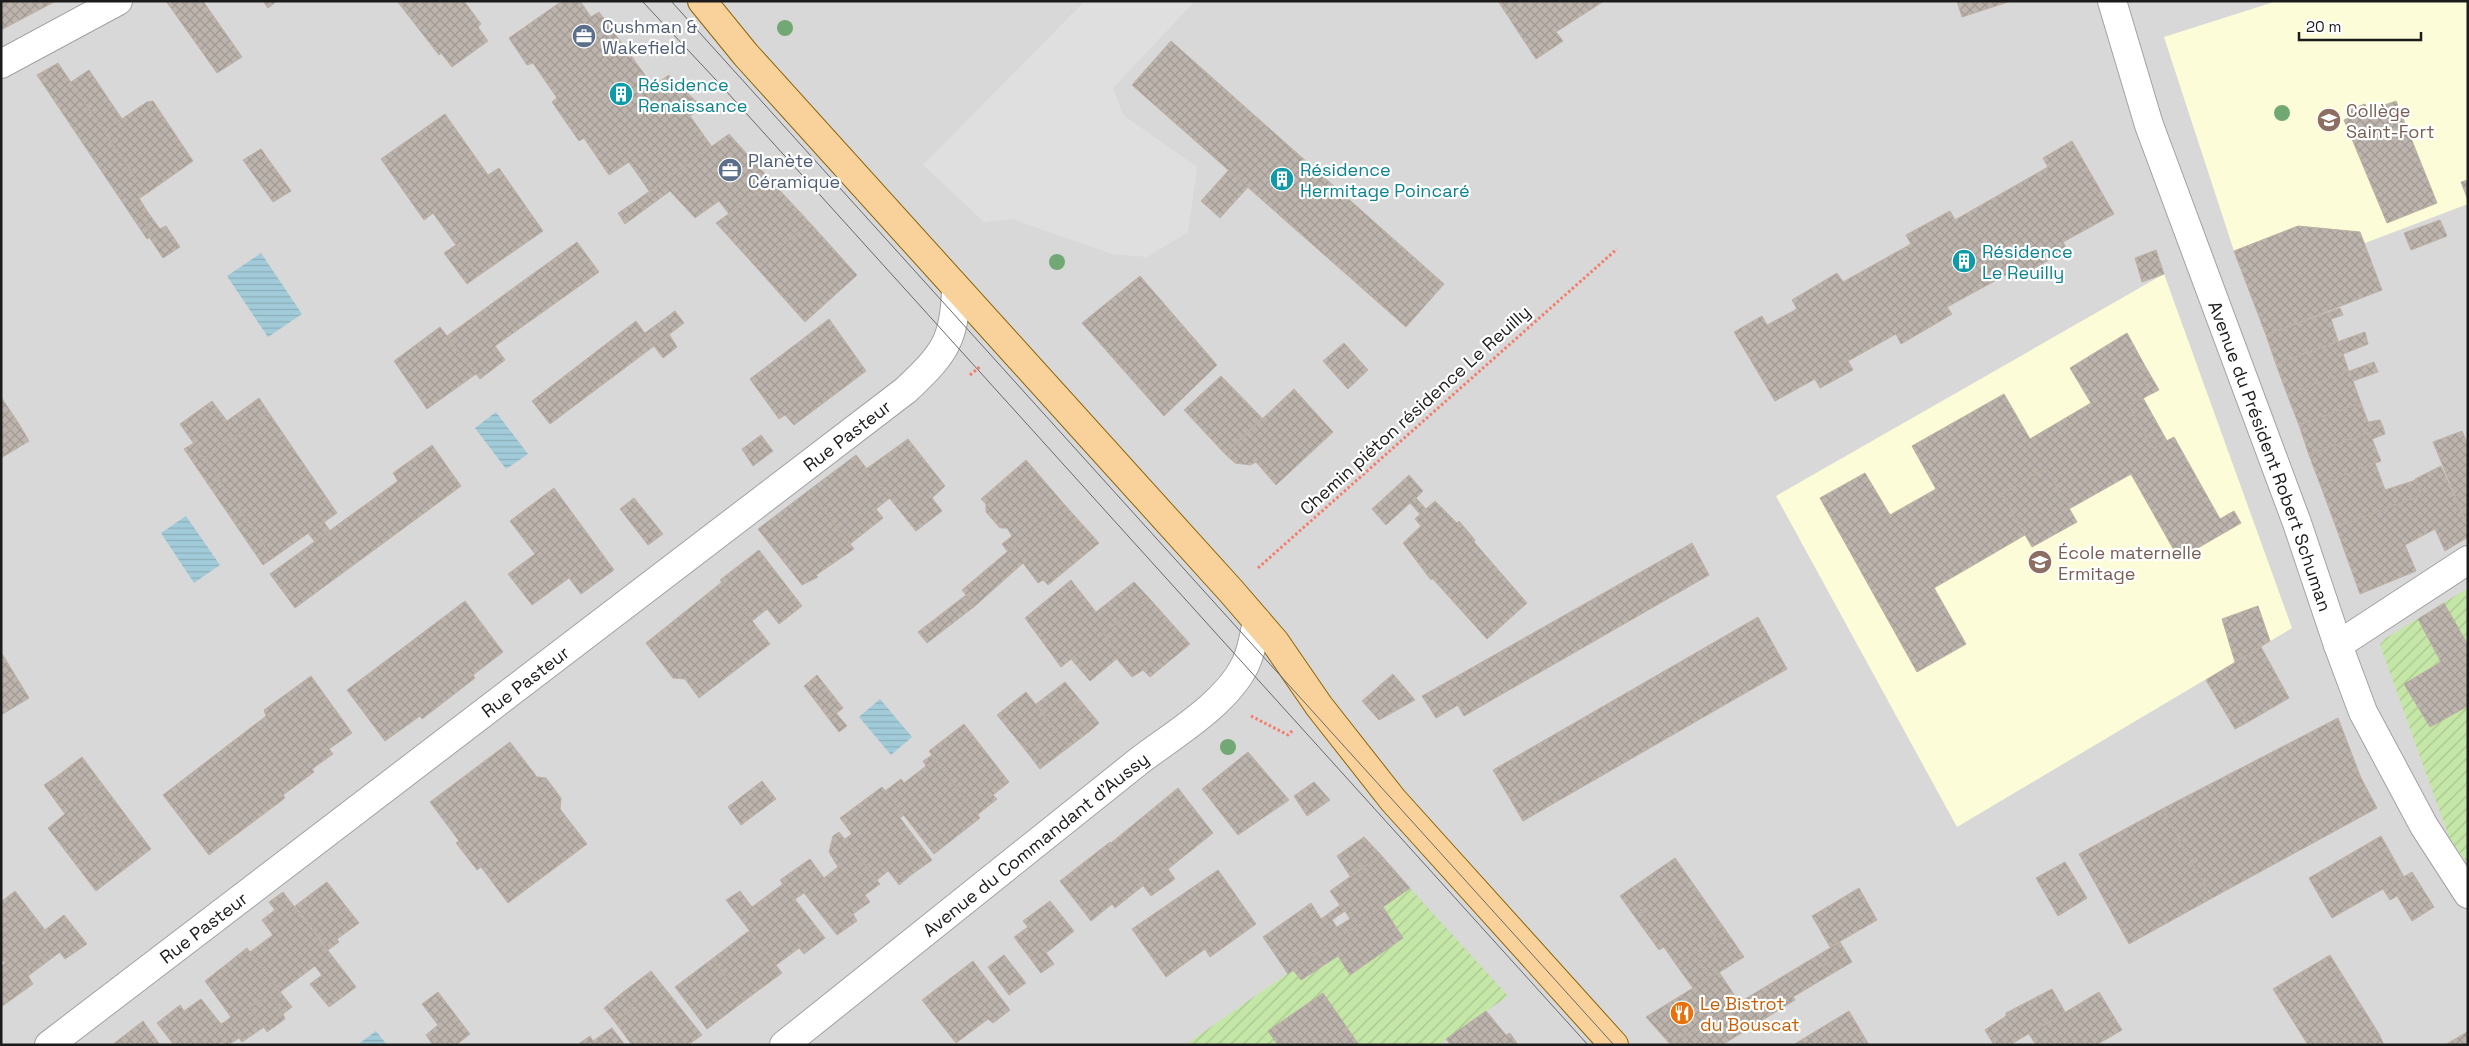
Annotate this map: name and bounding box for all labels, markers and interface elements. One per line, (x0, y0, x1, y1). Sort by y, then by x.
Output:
scale bar (2299, 10, 2422, 42)
place label: Cushman & Wakefield (602, 15, 698, 59)
text: 20 m (2306, 17, 2341, 36)
office icon: Cushman & Wakefield (571, 23, 597, 49)
place label: Résidence Renaissance (638, 73, 748, 117)
building icon: Résidence Renaissance (608, 81, 634, 107)
place label: Collège Saint-Fort (2346, 99, 2435, 143)
school or university icon: Collège Saint-Fort (2316, 107, 2342, 133)
place label: Planète Céramique (748, 149, 840, 193)
office icon: Planète Céramique (717, 157, 743, 183)
place label: Résidence Hermitage Poincaré (1300, 158, 1470, 202)
building icon: Résidence Hermitage Poincaré (1269, 166, 1295, 192)
place label: Résidence Le Reuilly (1982, 240, 2073, 284)
building icon: Résidence Le Reuilly (1951, 248, 1977, 274)
street label: Avenue du Président Robert Schuman (2204, 298, 2337, 614)
street label: Chemin piéton résidence Le Reuilly (1295, 300, 1535, 520)
street label: Rue Pasteur (798, 394, 895, 476)
place label: École maternelle Ermitage (2058, 541, 2202, 585)
school or university icon: École maternelle Ermitage (2027, 549, 2053, 575)
street label: Rue Pasteur (476, 640, 574, 722)
street label: Avenue du Commandant d'Aussy (918, 746, 1153, 941)
street label: Rue Pasteur (155, 886, 252, 968)
place label: Le Bistrot du Bouscat (1700, 992, 1800, 1036)
restaurant icon: Le Bistrot du Bouscat (1669, 1000, 1695, 1026)

